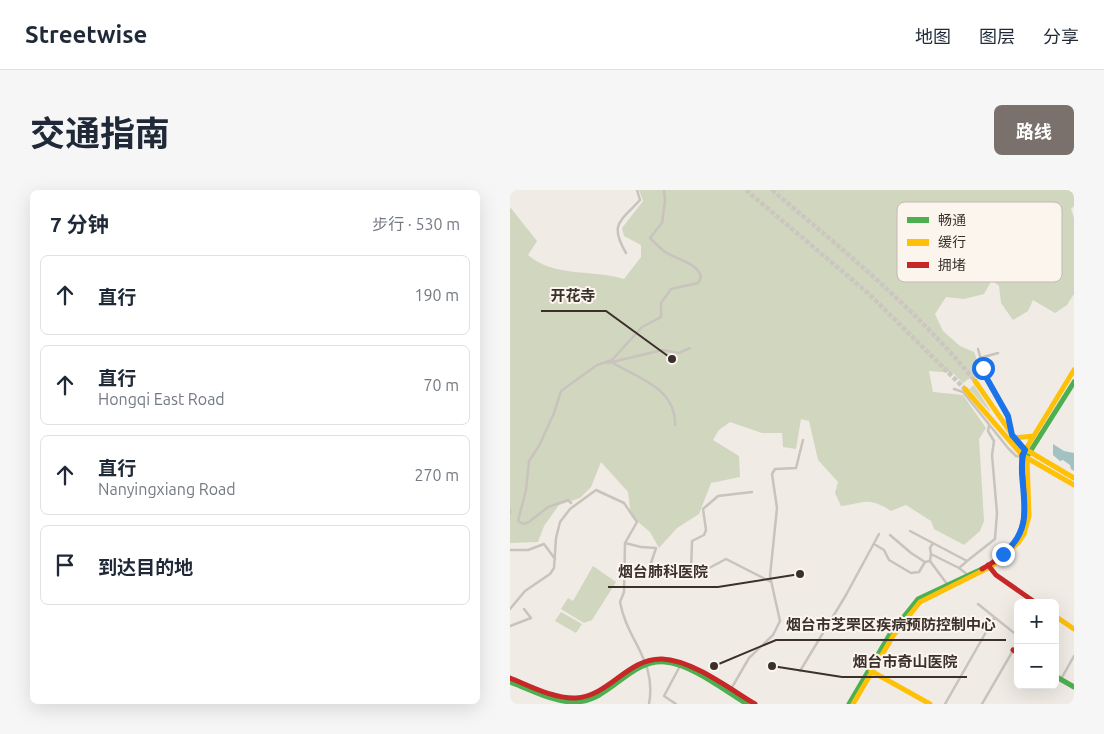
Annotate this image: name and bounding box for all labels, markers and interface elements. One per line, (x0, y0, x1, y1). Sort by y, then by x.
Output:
text: Streetwise (25, 21, 147, 48)
text: 地图 (915, 26, 951, 46)
text: 图层 (979, 26, 1015, 46)
text: 分享 (1043, 26, 1079, 46)
button: 路线 (994, 105, 1074, 155)
text: 交通指南 (30, 113, 170, 153)
legend (897, 202, 1062, 282)
text: 7 分钟 (50, 212, 109, 236)
text: 畅通 (938, 212, 966, 228)
text: 步行 · 530 m (372, 215, 460, 233)
text: 缓行 (938, 234, 966, 250)
text: 拥堵 (938, 257, 966, 273)
icon: ahead (51, 281, 79, 309)
callout: 开花寺 (541, 281, 606, 311)
text: 直行 (98, 286, 136, 308)
text: 190 m (414, 286, 459, 304)
text: 开花寺 (550, 287, 596, 304)
route start (972, 357, 995, 380)
text: 直行 (98, 367, 136, 389)
icon: ahead (51, 371, 79, 399)
text: 70 m (423, 376, 459, 394)
text: Hongqi East Road (98, 390, 225, 408)
text: 直行 (98, 457, 136, 479)
icon: ahead (51, 461, 79, 489)
text: 270 m (414, 466, 459, 484)
text: Nanyingxiang Road (98, 480, 236, 498)
route end (992, 543, 1015, 566)
icon: arrive (51, 551, 79, 579)
text: 到达目的地 (98, 556, 193, 578)
callout: 烟台肺科医院 (608, 557, 718, 587)
text: 烟台肺科医院 (618, 563, 708, 580)
map controls (1014, 599, 1059, 689)
button: + (1014, 599, 1059, 644)
callout: 烟台市芝罘区疾病预防控制中心 (776, 610, 1006, 640)
text: 烟台市芝罘区疾病预防控制中心 (786, 616, 996, 633)
button: − (1014, 644, 1059, 689)
callout: 烟台市奇山医院 (842, 647, 967, 677)
text: 烟台市奇山医院 (852, 653, 958, 670)

